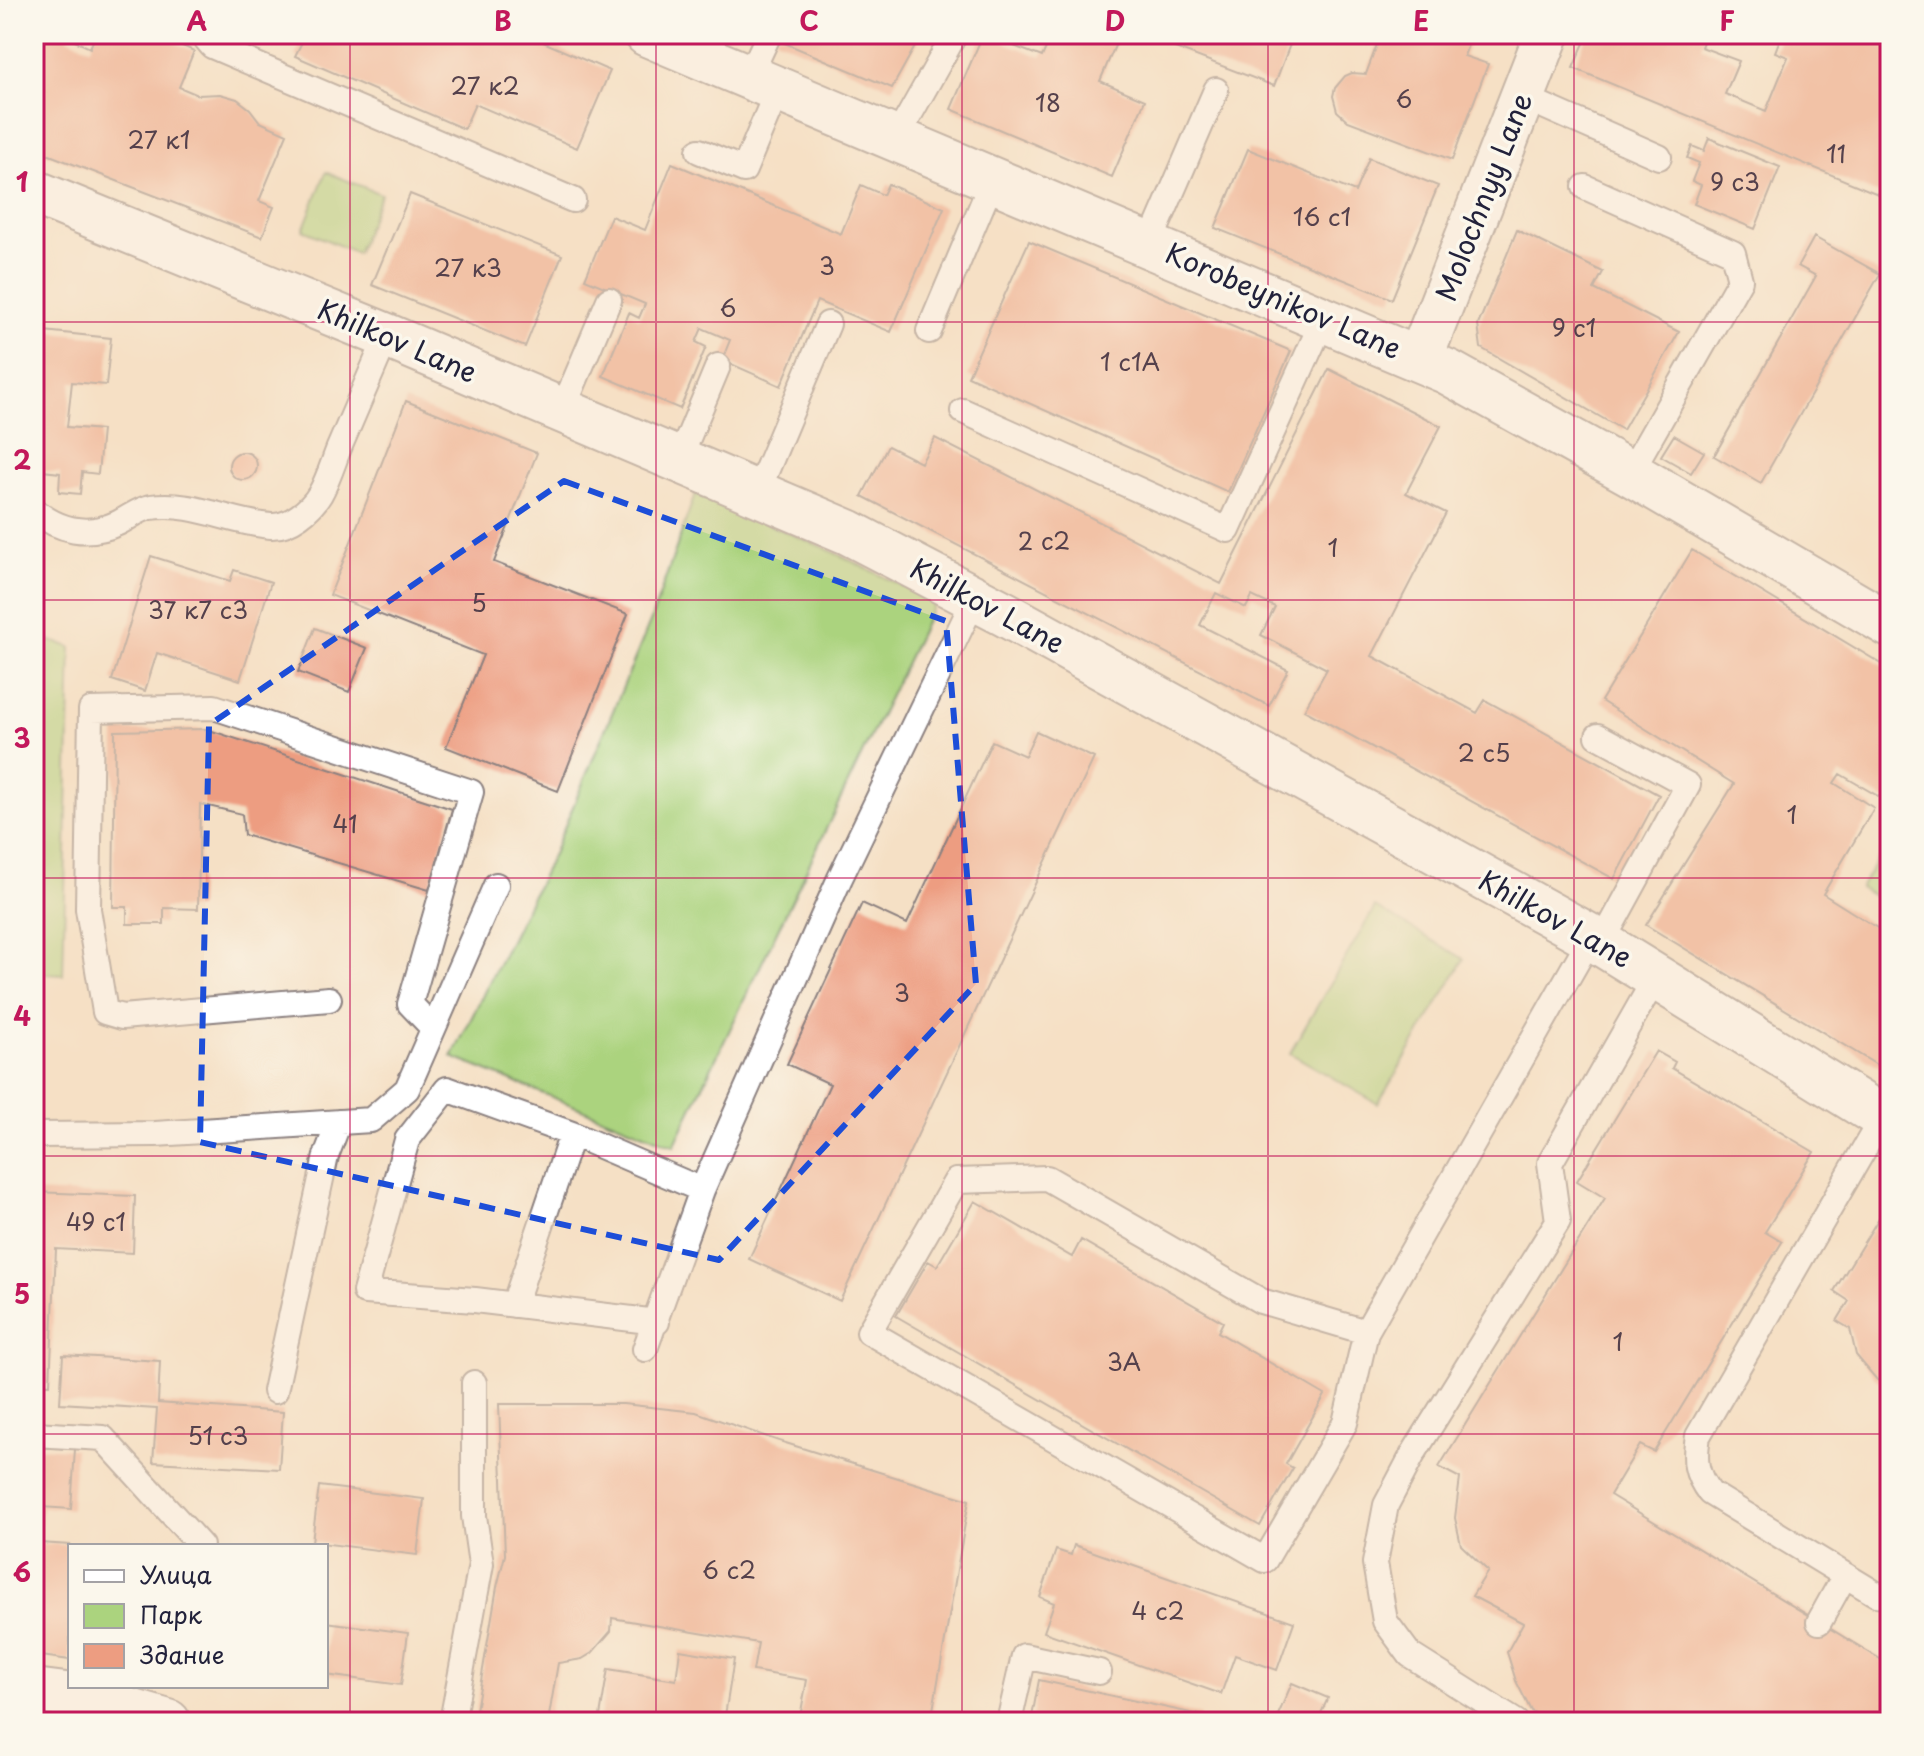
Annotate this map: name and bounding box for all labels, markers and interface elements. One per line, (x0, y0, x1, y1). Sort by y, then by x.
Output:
text: A (187, 1, 207, 40)
text: B (494, 1, 512, 40)
text: C (799, 1, 819, 40)
text: D (1105, 1, 1125, 40)
text: E (1413, 1, 1429, 40)
text: F (1719, 1, 1735, 40)
house number: 27 к2 (450, 67, 520, 103)
house number: 6 (1396, 80, 1412, 116)
house number: 18 (1035, 84, 1061, 120)
street label: Molochnyy Lane (1423, 86, 1542, 307)
house number: 27 к1 (128, 121, 190, 157)
house number: 11 (1826, 135, 1846, 171)
text: 1 (16, 162, 28, 201)
house number: 9 с3 (1710, 163, 1760, 199)
house number: 16 с1 (1293, 198, 1351, 234)
street label: Korobeynikov Lane (1159, 231, 1408, 369)
house number: 3 (819, 247, 835, 283)
house number: 27 к3 (434, 249, 502, 285)
street label: Khilkov Lane (311, 287, 484, 393)
house number: 6 (720, 289, 736, 325)
house number: 9 с1 (1552, 309, 1596, 345)
house number: 1 с1А (1100, 343, 1160, 379)
text: 2 (13, 440, 31, 479)
house number: 2 c2 (1018, 522, 1070, 558)
house number: 1 (1328, 529, 1338, 565)
street label: Khilkov Lane (903, 546, 1073, 663)
house number: 5 (471, 584, 487, 620)
house number: 37 к7 с3 (148, 591, 248, 627)
text: 3 (13, 718, 31, 757)
house number: 2 с5 (1458, 734, 1510, 770)
house number: 1 (1787, 796, 1797, 832)
house number: 41 (332, 805, 358, 841)
street label: Khilkov Lane (1471, 858, 1640, 978)
house number: 3 (894, 974, 910, 1010)
text: 4 (13, 996, 31, 1035)
house number: 49 с1 (66, 1203, 126, 1239)
text: 5 (14, 1274, 30, 1313)
house number: 1 (1613, 1323, 1623, 1359)
house number: 3А (1107, 1343, 1141, 1379)
house number: 51 с3 (188, 1417, 248, 1453)
legend (68, 1544, 328, 1688)
house number: 6 с2 (702, 1551, 756, 1587)
text: 6 (13, 1552, 31, 1591)
text: Улица (140, 1556, 212, 1592)
house number: 4 с2 (1132, 1592, 1184, 1628)
text: Парк (140, 1596, 203, 1632)
text: Здание (140, 1636, 225, 1672)

